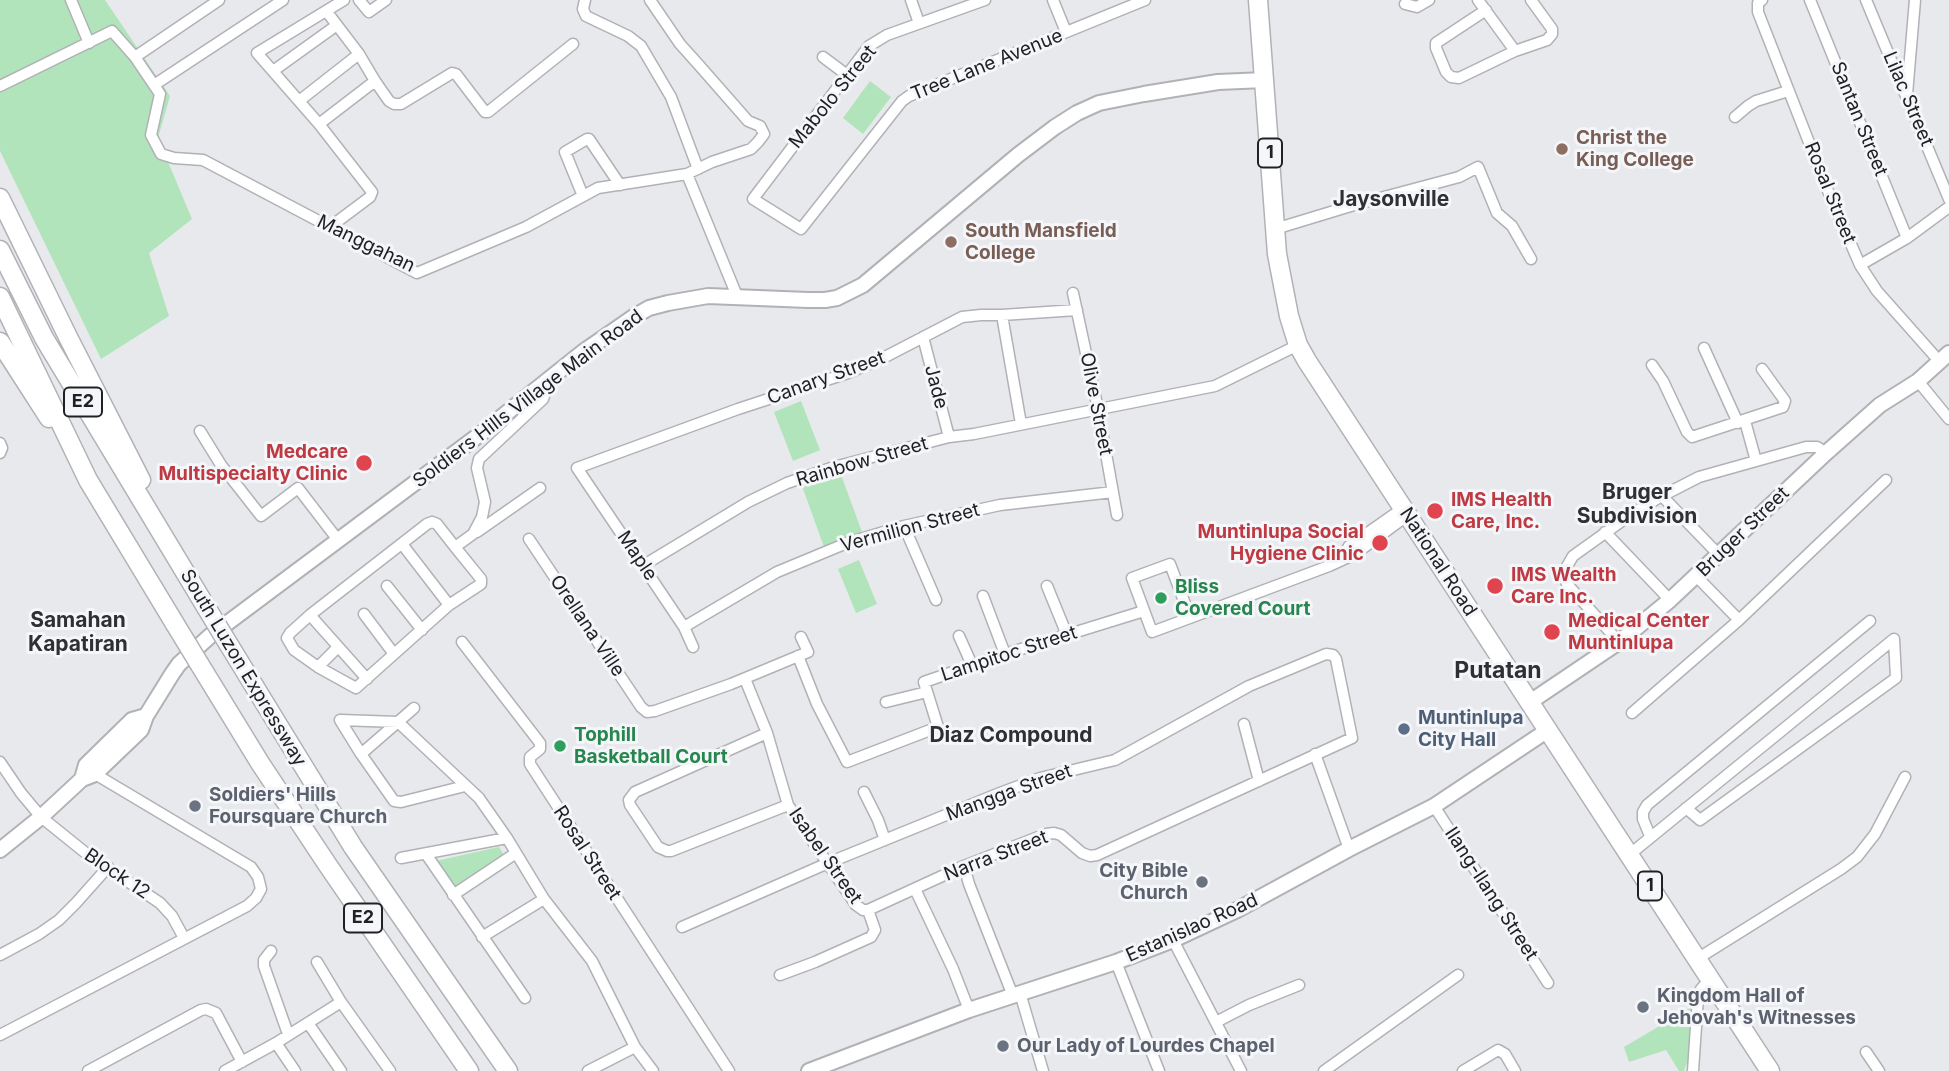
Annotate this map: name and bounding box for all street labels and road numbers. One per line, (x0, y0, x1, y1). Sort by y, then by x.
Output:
street label: Tree Lane Avenue (908, 24, 1066, 106)
street label: Mabolo Street (785, 41, 881, 153)
street label: Lilac Street (1878, 48, 1938, 150)
street label: Santan Street (1826, 59, 1892, 179)
road number: 1 (1258, 138, 1282, 168)
street label: Rosal Street (1799, 139, 1861, 247)
street label: Manggahan (313, 210, 419, 278)
street label: Soldiers Hills Village Main Road (409, 305, 647, 493)
street label: Canary Street (764, 346, 888, 410)
street label: Olive Street (1075, 351, 1117, 457)
street label: Jade (919, 363, 953, 411)
road number: E2 (64, 388, 102, 416)
street label: Rainbow Street (794, 432, 930, 492)
street label: Bruger Street (1692, 482, 1794, 582)
street label: Vermilion Street (838, 499, 982, 557)
street label: National Road (1394, 503, 1482, 621)
street label: Maple (612, 527, 662, 585)
street label: South Luzon Expressway (175, 565, 311, 771)
street label: Orellana Ville (545, 571, 629, 681)
street label: Lampitoc Street (938, 621, 1080, 687)
street label: Mangga Street (943, 760, 1075, 826)
street label: Rosal Street (548, 802, 626, 904)
street label: Isabel Street (784, 804, 866, 908)
street label: Ilang-Ilang Street (1439, 823, 1543, 965)
street label: Narra Street (941, 826, 1051, 886)
street label: Block 12 (80, 844, 154, 904)
road number: 1 (1638, 872, 1662, 900)
street label: Estanislao Road (1122, 889, 1262, 967)
road number: E2 (344, 903, 382, 932)

